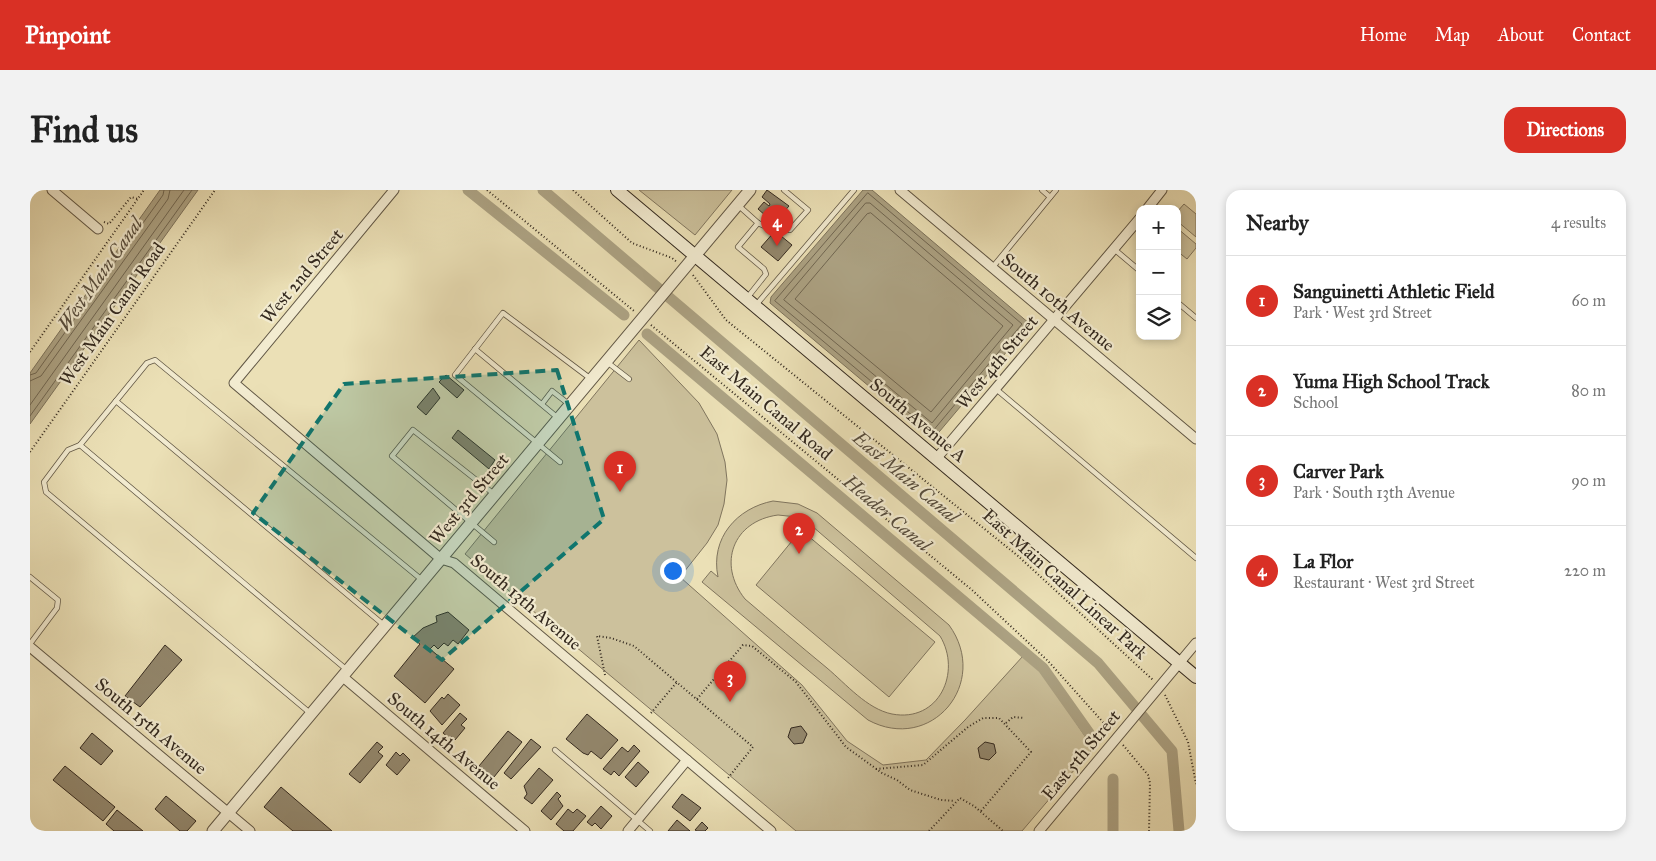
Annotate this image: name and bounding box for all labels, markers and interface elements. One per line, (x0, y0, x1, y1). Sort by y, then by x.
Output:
text: Pinpoint (25, 20, 111, 50)
text: Home (1360, 24, 1407, 46)
text: Map (1435, 24, 1470, 46)
text: About (1498, 24, 1544, 46)
text: Contact (1572, 24, 1631, 46)
button: Directions (1504, 107, 1626, 153)
text: Find us (30, 109, 138, 152)
pin: 4 (761, 205, 793, 246)
map controls (1136, 205, 1181, 340)
button: + (1136, 205, 1181, 250)
text: Nearby (1246, 210, 1309, 236)
water label: West Main Canal (52, 211, 149, 335)
text: 4 results (1551, 213, 1606, 232)
street label: West 2nd Street (256, 224, 348, 328)
street label: West Main Canal Road (54, 238, 170, 390)
street label: South 10th Avenue (997, 248, 1119, 356)
button: − (1136, 250, 1181, 295)
text: Sanguinetti Athletic Field (1293, 280, 1495, 303)
text: 1 (1259, 291, 1265, 310)
text: 60 m (1572, 291, 1606, 310)
button: layers (1136, 295, 1181, 340)
text: Park · West 3rd Street (1293, 303, 1432, 322)
street label: West 4th Street (951, 310, 1043, 413)
street label: East Main Canal Road (695, 341, 837, 465)
text: Yuma High School Track (1293, 370, 1490, 393)
street label: South Avenue A (865, 373, 971, 467)
text: 2 (1258, 381, 1266, 400)
text: 80 m (1571, 381, 1606, 400)
text: School (1293, 393, 1338, 412)
water label: East Main Canal (848, 425, 965, 529)
street label: West 3rd Street (425, 448, 514, 549)
pin: 1 (604, 451, 636, 492)
text: Carver Park (1293, 460, 1384, 483)
water label: Header Canal (838, 469, 937, 557)
text: 3 (1259, 471, 1265, 490)
text: 90 m (1571, 471, 1606, 490)
text: Park · South 13th Avenue (1293, 483, 1455, 502)
street label: East Main Canal Linear Park (978, 504, 1152, 664)
pin: 2 (783, 513, 815, 554)
street label: South 13th Avenue (466, 549, 586, 655)
text: La Flor (1293, 550, 1353, 573)
your location (660, 558, 686, 584)
text: 4 (1258, 561, 1266, 580)
text: 220 m (1564, 561, 1606, 580)
text: Restaurant · West 3rd Street (1293, 573, 1475, 592)
pin: 3 (714, 661, 746, 702)
street label: South 15th Avenue (91, 673, 211, 779)
street label: South 14th Avenue (383, 687, 505, 795)
street label: East 5th Street (1037, 705, 1125, 804)

